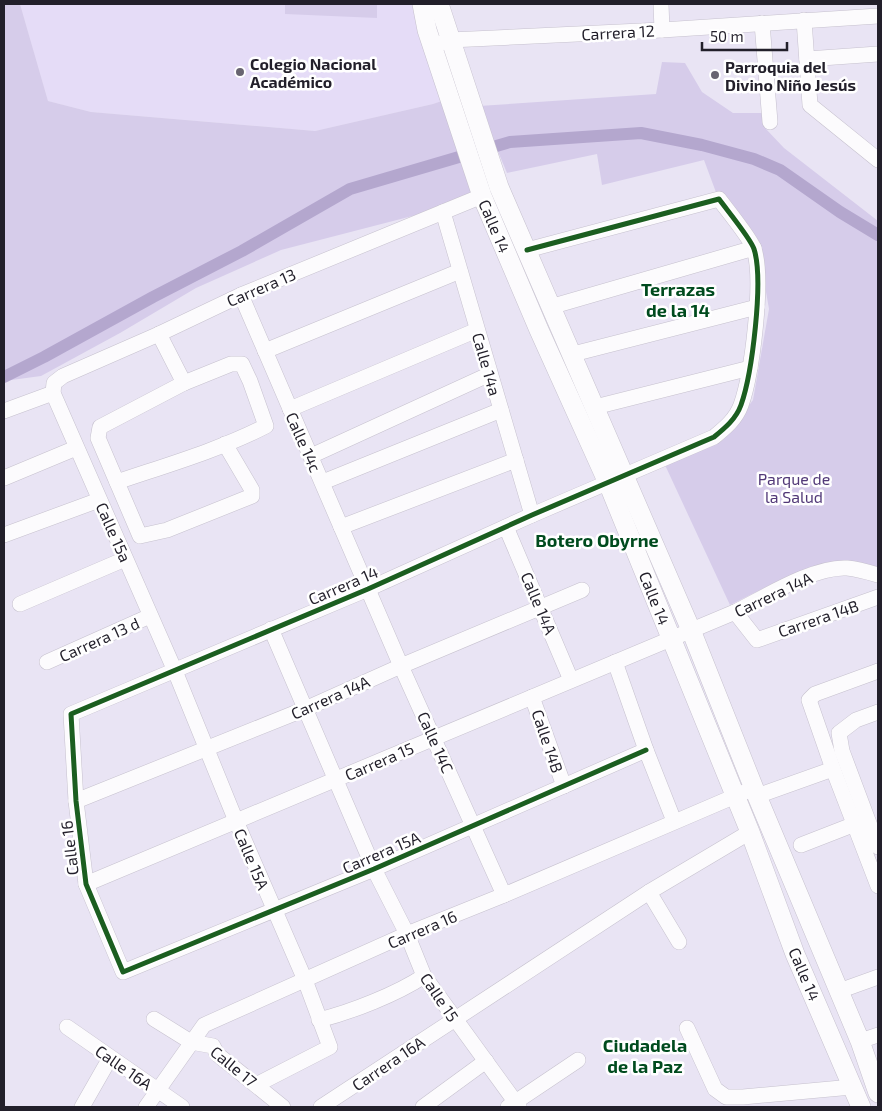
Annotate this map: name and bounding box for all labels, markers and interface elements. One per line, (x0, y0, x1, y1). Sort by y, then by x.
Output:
scale bar (702, 20, 787, 52)
street label: Carrera 12 (581, 21, 655, 43)
text: 50 m (710, 27, 744, 45)
place label: Colegio Nacional Académico (250, 54, 377, 91)
place label: Parroquia del Divino Niño Jesús (725, 57, 856, 94)
marker: Colegio Nacional Académico (234, 66, 246, 78)
marker: Parroquia del Divino Niño Jesús (709, 69, 721, 81)
street label: Calle 14 (475, 197, 515, 256)
street label: Carrera 13 (224, 264, 298, 310)
district label: Terrazas de la 14 (641, 278, 715, 321)
street label: Calle 14a (469, 330, 505, 398)
street label: Calle 14c (282, 409, 326, 475)
park label: Parque de la Salud (758, 469, 830, 506)
street label: Calle 15a (92, 499, 136, 565)
district label: Botero Obyrne (535, 529, 659, 551)
street label: Carrera 14 (305, 562, 381, 608)
street label: Carrera 14A (731, 568, 815, 620)
street label: Calle 14A (517, 569, 561, 637)
street label: Calle 14 (636, 569, 674, 628)
street label: Carrera 14B (775, 595, 861, 641)
street label: Carrera 13 d (56, 613, 142, 665)
street label: Carrera 14A (288, 671, 372, 723)
street label: Calle 14B (528, 707, 568, 775)
street label: Calle 14C (414, 708, 458, 776)
street label: Carrera 15 (342, 738, 416, 784)
street label: Calle 16 (56, 820, 82, 876)
street label: Calle 15A (231, 826, 273, 892)
street label: Carrera 15A (339, 827, 423, 877)
street label: Carrera 16 (384, 906, 460, 952)
street label: Calle 14 (785, 945, 825, 1004)
street label: Calle 15 (417, 969, 463, 1025)
street label: Carrera 16A (348, 1032, 428, 1094)
district label: Ciudadela de la Paz (603, 1034, 687, 1077)
street label: Calle 16A (92, 1041, 156, 1093)
street label: Calle 17 (207, 1042, 261, 1090)

